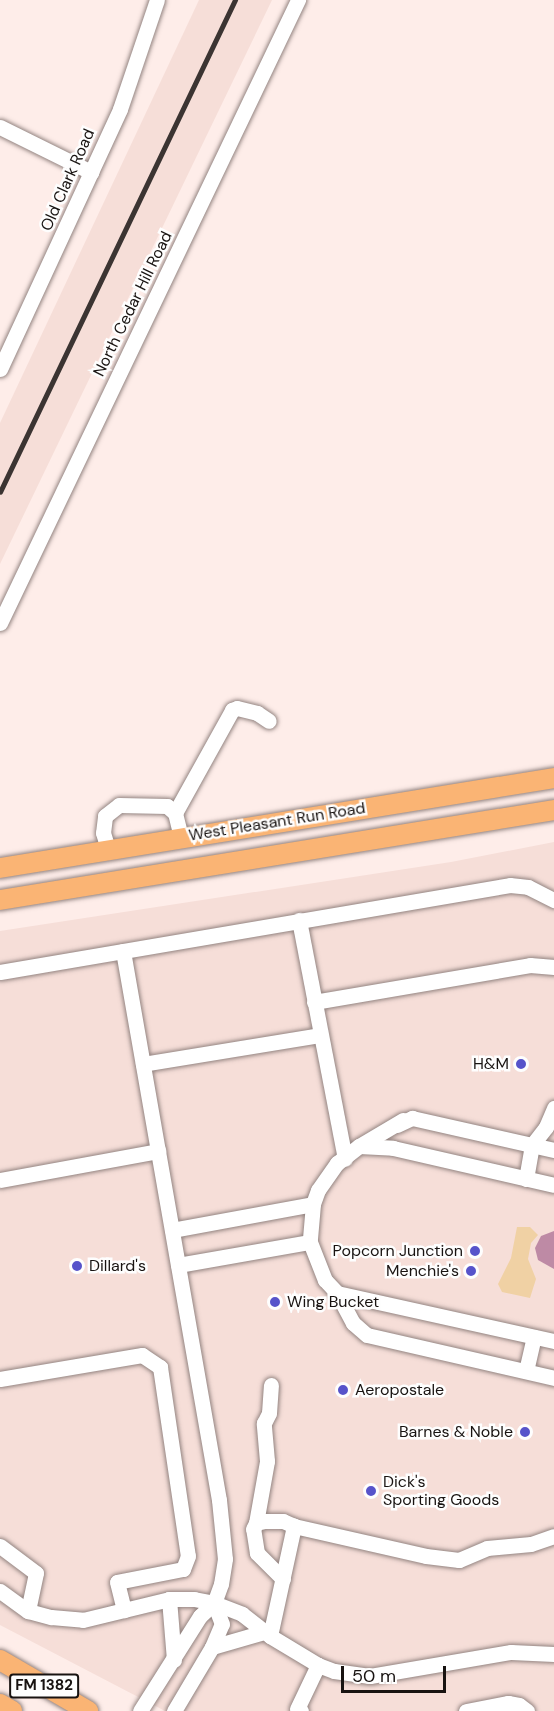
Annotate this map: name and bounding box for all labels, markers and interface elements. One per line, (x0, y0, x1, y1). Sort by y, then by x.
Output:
street label: Old Clark Road (37, 126, 99, 234)
street label: North Cedar Hill Road (90, 228, 176, 380)
street label: West Pleasant Run Road (187, 799, 367, 845)
place label: H&M (473, 1054, 509, 1074)
marker: H&M (514, 1057, 528, 1071)
place label: Popcorn Junction (333, 1241, 463, 1261)
marker: Popcorn Junction (468, 1244, 482, 1258)
place label: Dillard's (89, 1256, 146, 1276)
marker: Dillard's (70, 1259, 84, 1273)
place label: Menchie's (386, 1261, 459, 1281)
marker: Menchie's (464, 1264, 478, 1278)
place label: Wing Bucket (287, 1292, 379, 1312)
marker: Wing Bucket (268, 1295, 282, 1309)
place label: Aeropostale (355, 1380, 444, 1400)
marker: Aeropostale (336, 1383, 350, 1397)
place label: Barnes & Noble (399, 1422, 513, 1442)
marker: Barnes & Noble (518, 1425, 532, 1439)
place label: Dick's Sporting Goods (383, 1472, 499, 1510)
marker: Dick's Sporting Goods (364, 1484, 378, 1498)
scale bar (344, 1654, 449, 1692)
text: 50 m (352, 1664, 396, 1688)
road number: FM 1382 (8, 1674, 80, 1698)

